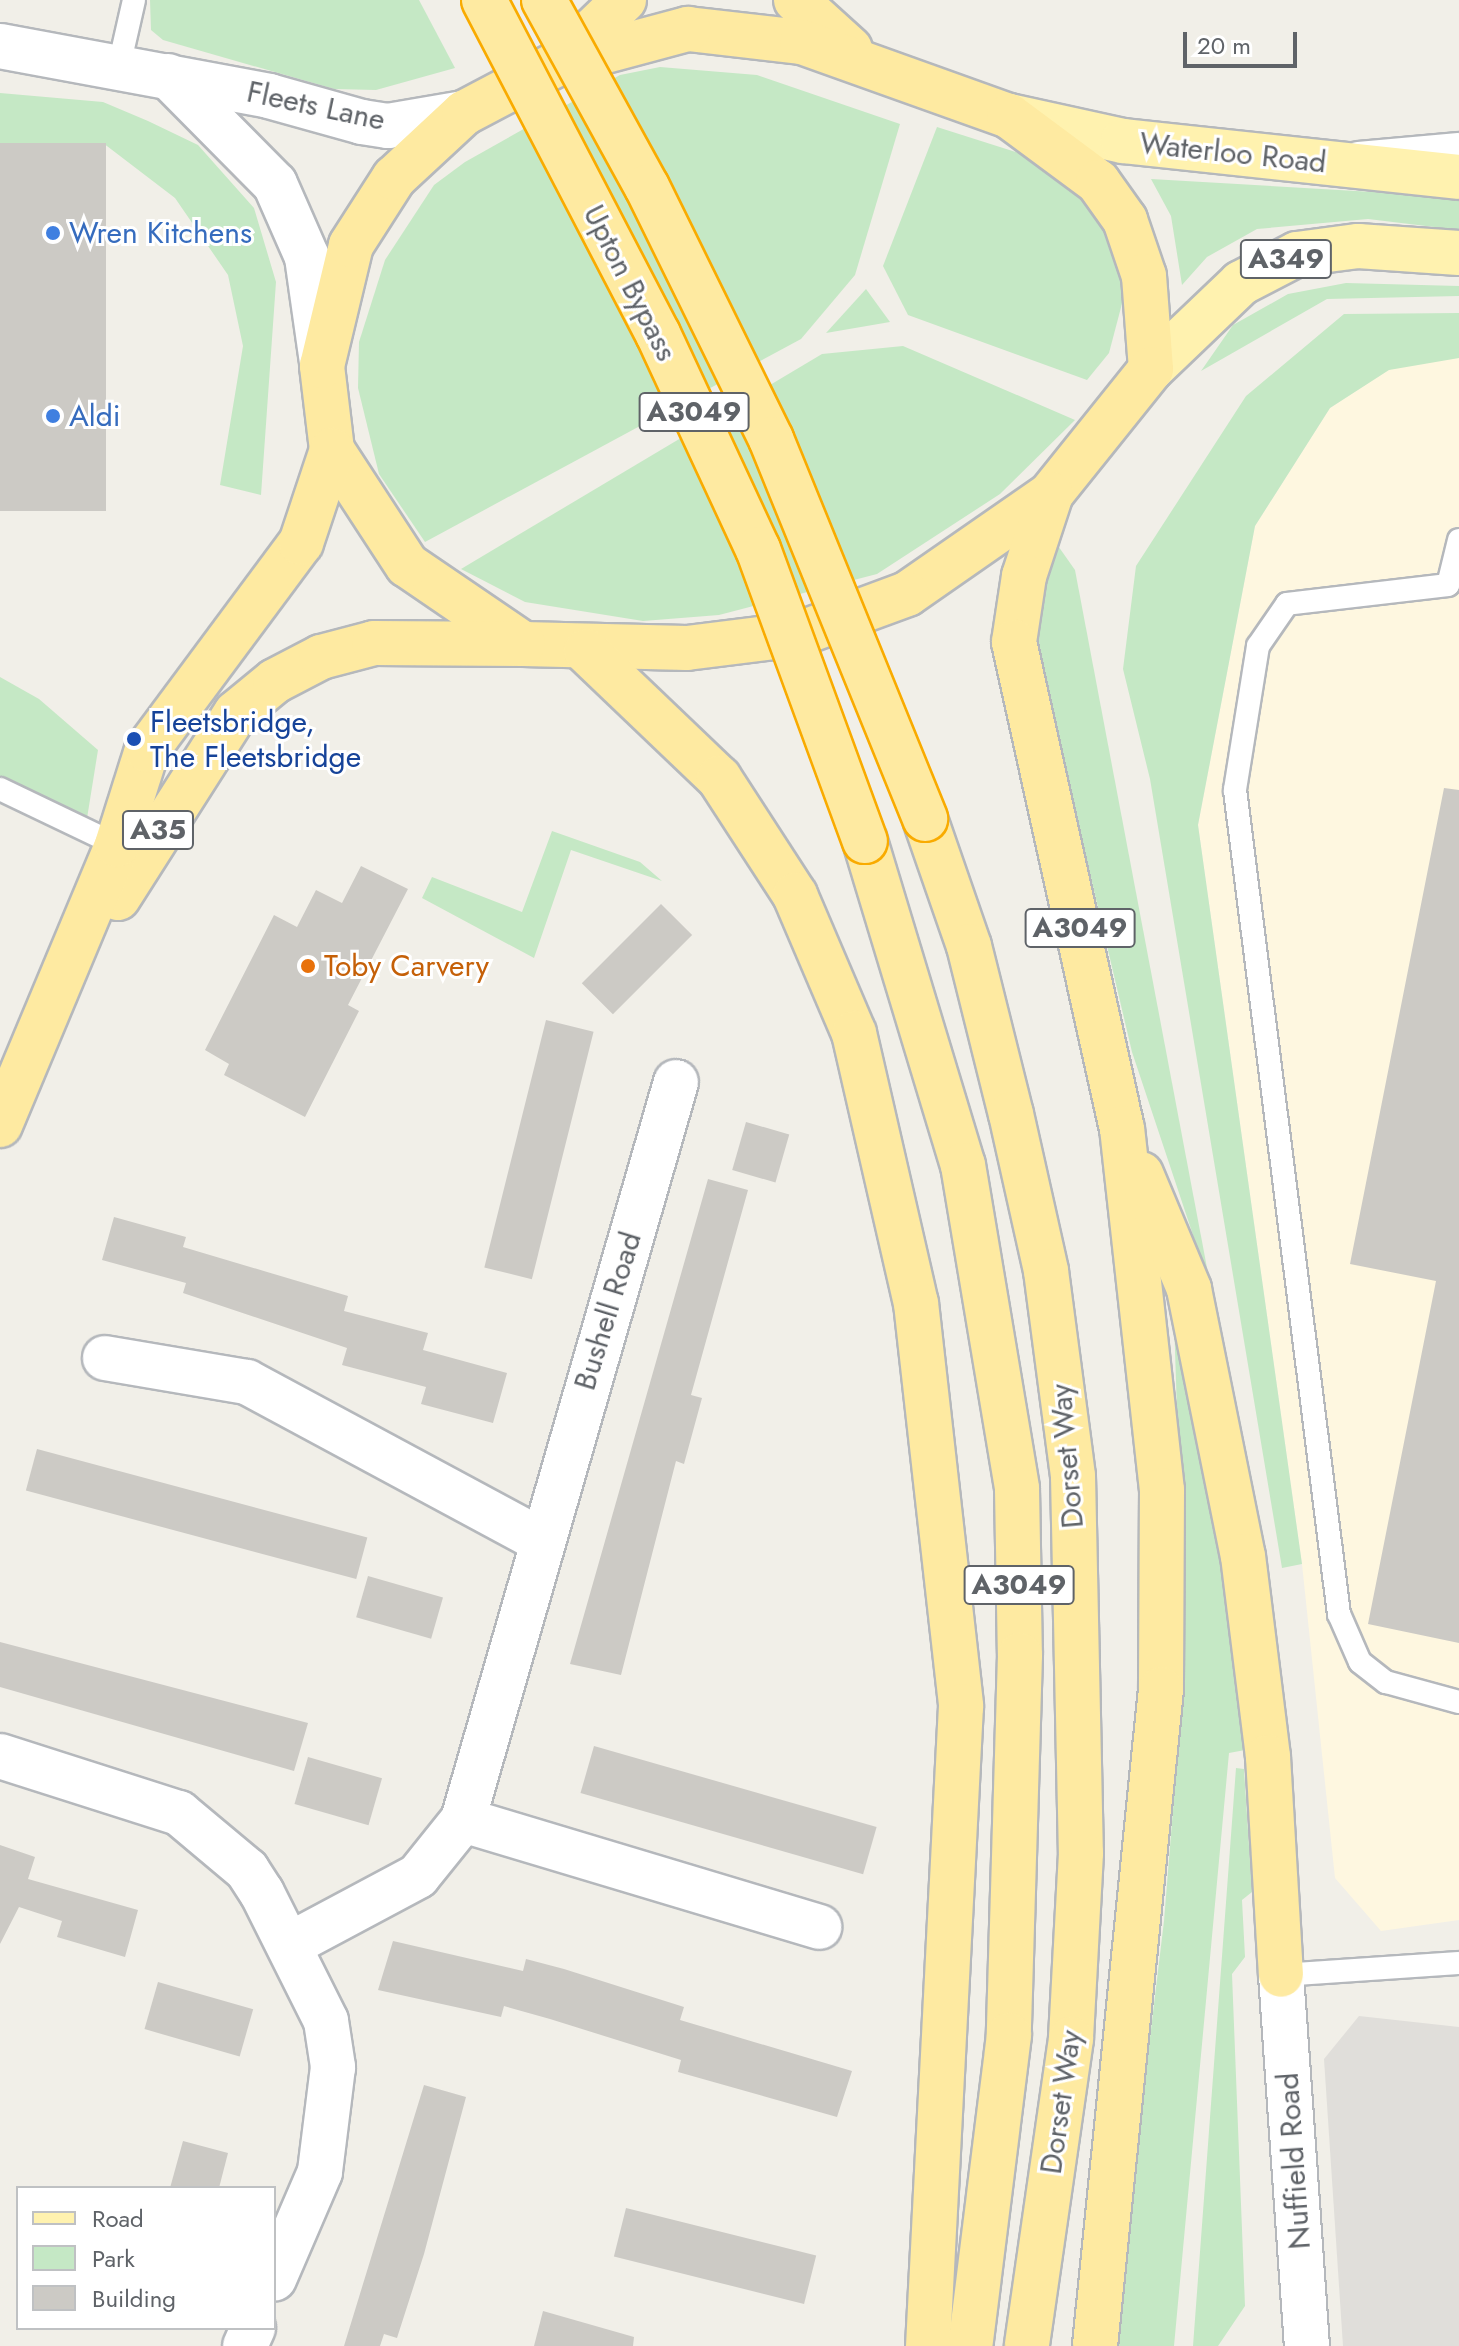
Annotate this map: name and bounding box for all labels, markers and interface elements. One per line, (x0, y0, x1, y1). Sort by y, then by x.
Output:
scale bar (1187, 16, 1301, 66)
text: 20 m (1197, 28, 1251, 63)
street label: Fleets Lane (244, 74, 388, 138)
street label: Waterloo Road (1138, 125, 1328, 181)
street label: Upton Bypass (575, 199, 685, 367)
place label: Wren Kitchens (69, 215, 252, 251)
marker: Wren Kitchens (44, 224, 62, 242)
road number: A349 (1238, 235, 1334, 283)
road number: A3049 (638, 388, 750, 436)
place label: Aldi (69, 398, 121, 434)
marker: Aldi (44, 407, 62, 425)
place label: Fleetsbridge, The Fleetsbridge (150, 704, 361, 774)
marker: Fleetsbridge, The Fleetsbridge (125, 730, 143, 748)
road number: A35 (120, 806, 196, 854)
road number: A3049 (1024, 904, 1136, 952)
place label: Toby Carvery (324, 948, 489, 984)
marker: Toby Carvery (299, 957, 317, 975)
street label: Bushell Road (567, 1228, 649, 1394)
street label: Dorset Way (1043, 1382, 1091, 1530)
road number: A3049 (963, 1561, 1075, 1609)
street label: Dorset Way (1033, 2028, 1089, 2176)
street label: Nuffield Road (1270, 2071, 1318, 2251)
legend (16, 2186, 276, 2330)
text: Road (92, 2201, 144, 2236)
text: Park (92, 2241, 135, 2276)
text: Building (92, 2281, 176, 2316)

